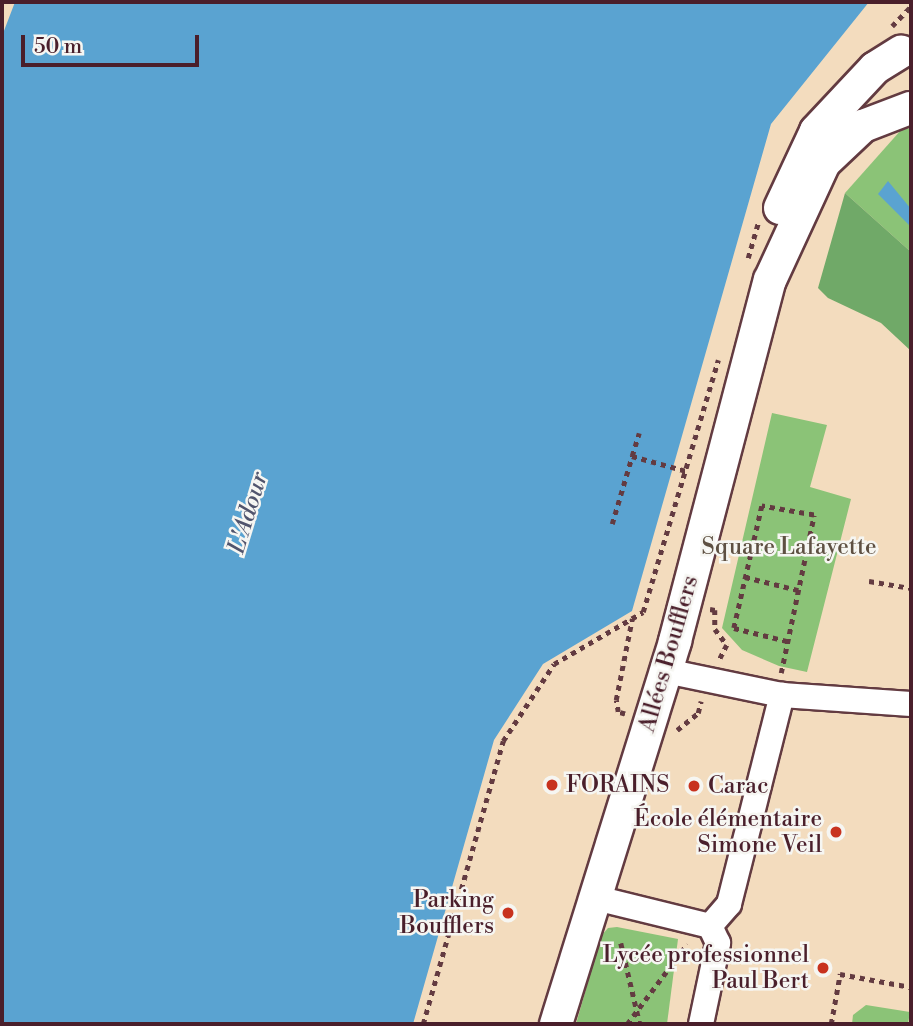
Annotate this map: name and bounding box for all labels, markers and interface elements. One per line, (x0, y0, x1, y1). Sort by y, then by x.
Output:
scale bar (24, 21, 203, 65)
text: 50 m (34, 34, 82, 60)
water label: L'Adour (223, 469, 275, 557)
park label: Square Lafayette (701, 533, 877, 561)
street label: Allées Boufflers (633, 573, 705, 735)
place label: FORAINS (566, 771, 669, 799)
place label: Carac (708, 772, 769, 800)
marker: FORAINS (544, 777, 560, 793)
marker: Carac (686, 778, 702, 794)
place label: École élémentaire Simone Veil (634, 805, 822, 859)
marker: École élémentaire Simone Veil (828, 824, 844, 840)
place label: Parking Boufflers (400, 886, 494, 940)
marker: Parking Boufflers (500, 905, 516, 921)
place label: Lycée professionnel Paul Bert (603, 941, 809, 995)
marker: Lycée professionnel Paul Bert (815, 960, 831, 976)

